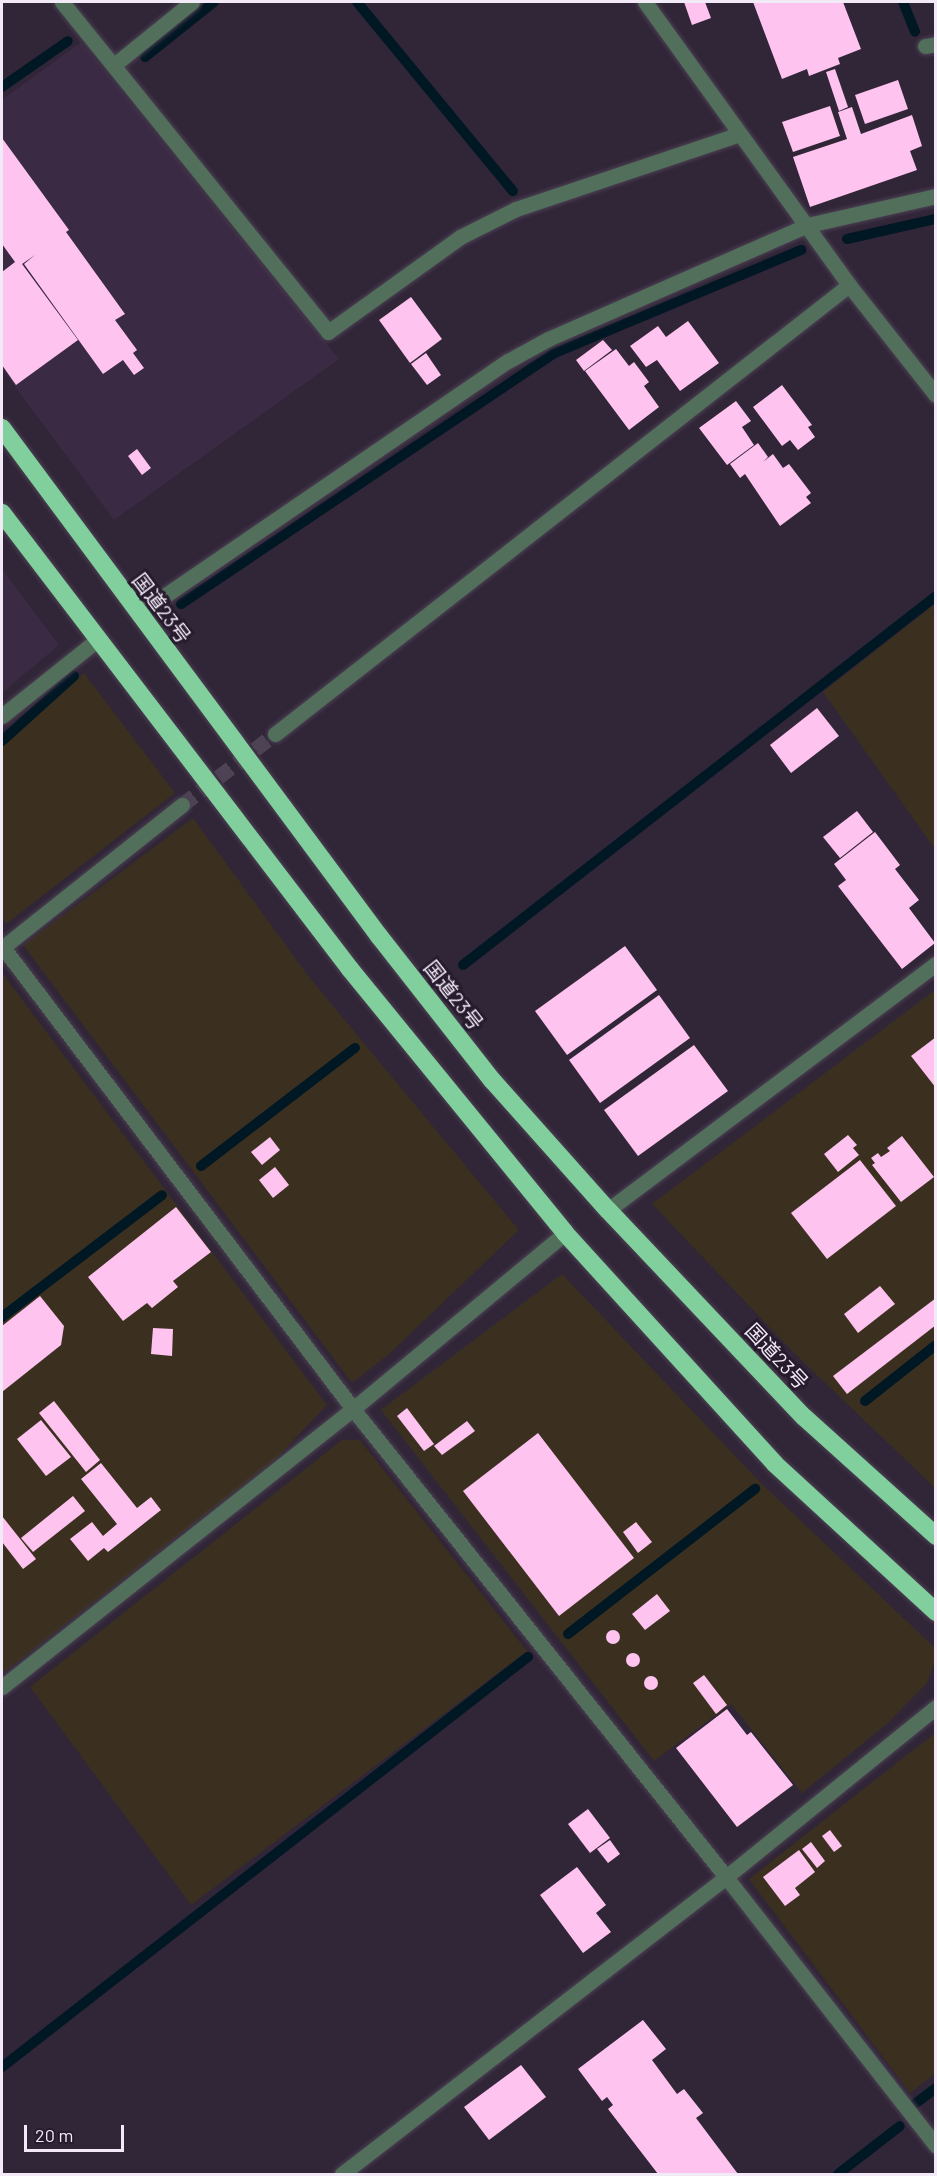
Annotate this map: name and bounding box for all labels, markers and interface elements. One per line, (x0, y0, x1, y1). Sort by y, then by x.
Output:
street label: 国道23号 (128, 568, 196, 648)
street label: 国道23号 (420, 956, 488, 1034)
street label: 国道23号 (741, 1318, 813, 1394)
scale bar (27, 2113, 128, 2151)
text: 20 m (35, 2124, 73, 2146)

